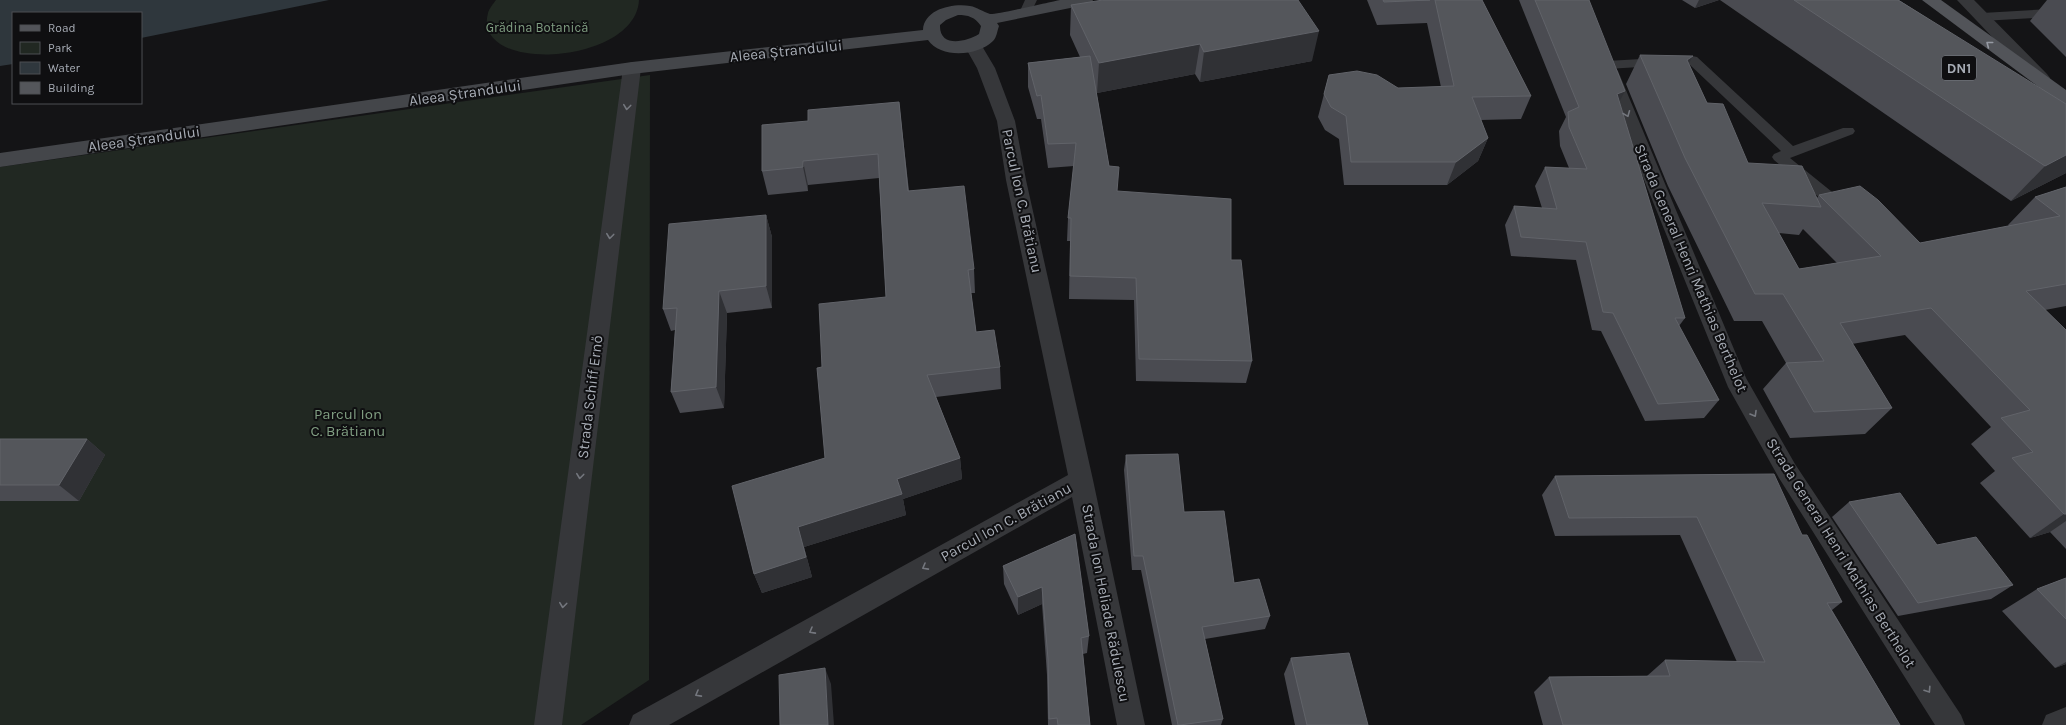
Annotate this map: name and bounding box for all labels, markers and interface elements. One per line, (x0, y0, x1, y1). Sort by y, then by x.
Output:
legend (12, 12, 142, 104)
park label: Grădina Botanică (486, 20, 588, 35)
text: Road (48, 21, 76, 35)
street label: Aleea Ștrandului (729, 36, 843, 66)
text: Park (48, 41, 73, 55)
one-way arrow (1987, 41, 1994, 48)
road number: DN1 (1942, 56, 1976, 80)
text: Water (48, 61, 81, 75)
street label: Aleea Ștrandului (408, 76, 522, 110)
text: Building (48, 81, 95, 95)
one-way arrow (623, 104, 632, 110)
one-way arrow (1622, 111, 1630, 118)
street label: Aleea Ștrandului (87, 122, 201, 156)
street label: Parcul Ion C. Brătianu (998, 127, 1046, 275)
street label: Strada General Henri Mathias Berthelot (1630, 141, 1752, 395)
one-way arrow (606, 233, 615, 239)
street label: Strada Schiff Ernő (573, 334, 607, 460)
park label: Parcul Ion C. Brătianu (311, 405, 385, 440)
one-way arrow (1750, 410, 1757, 417)
street label: Strada General Henri Mathias Berthelot (1762, 435, 1920, 672)
one-way arrow (575, 473, 584, 479)
street label: Parcul Ion C. Brătianu (938, 479, 1074, 565)
street label: Strada Ion Heliade Rădulescu (1078, 503, 1134, 703)
one-way arrow (922, 563, 929, 570)
one-way arrow (559, 602, 568, 608)
one-way arrow (809, 626, 816, 633)
one-way arrow (1923, 685, 1930, 692)
one-way arrow (695, 690, 702, 697)

